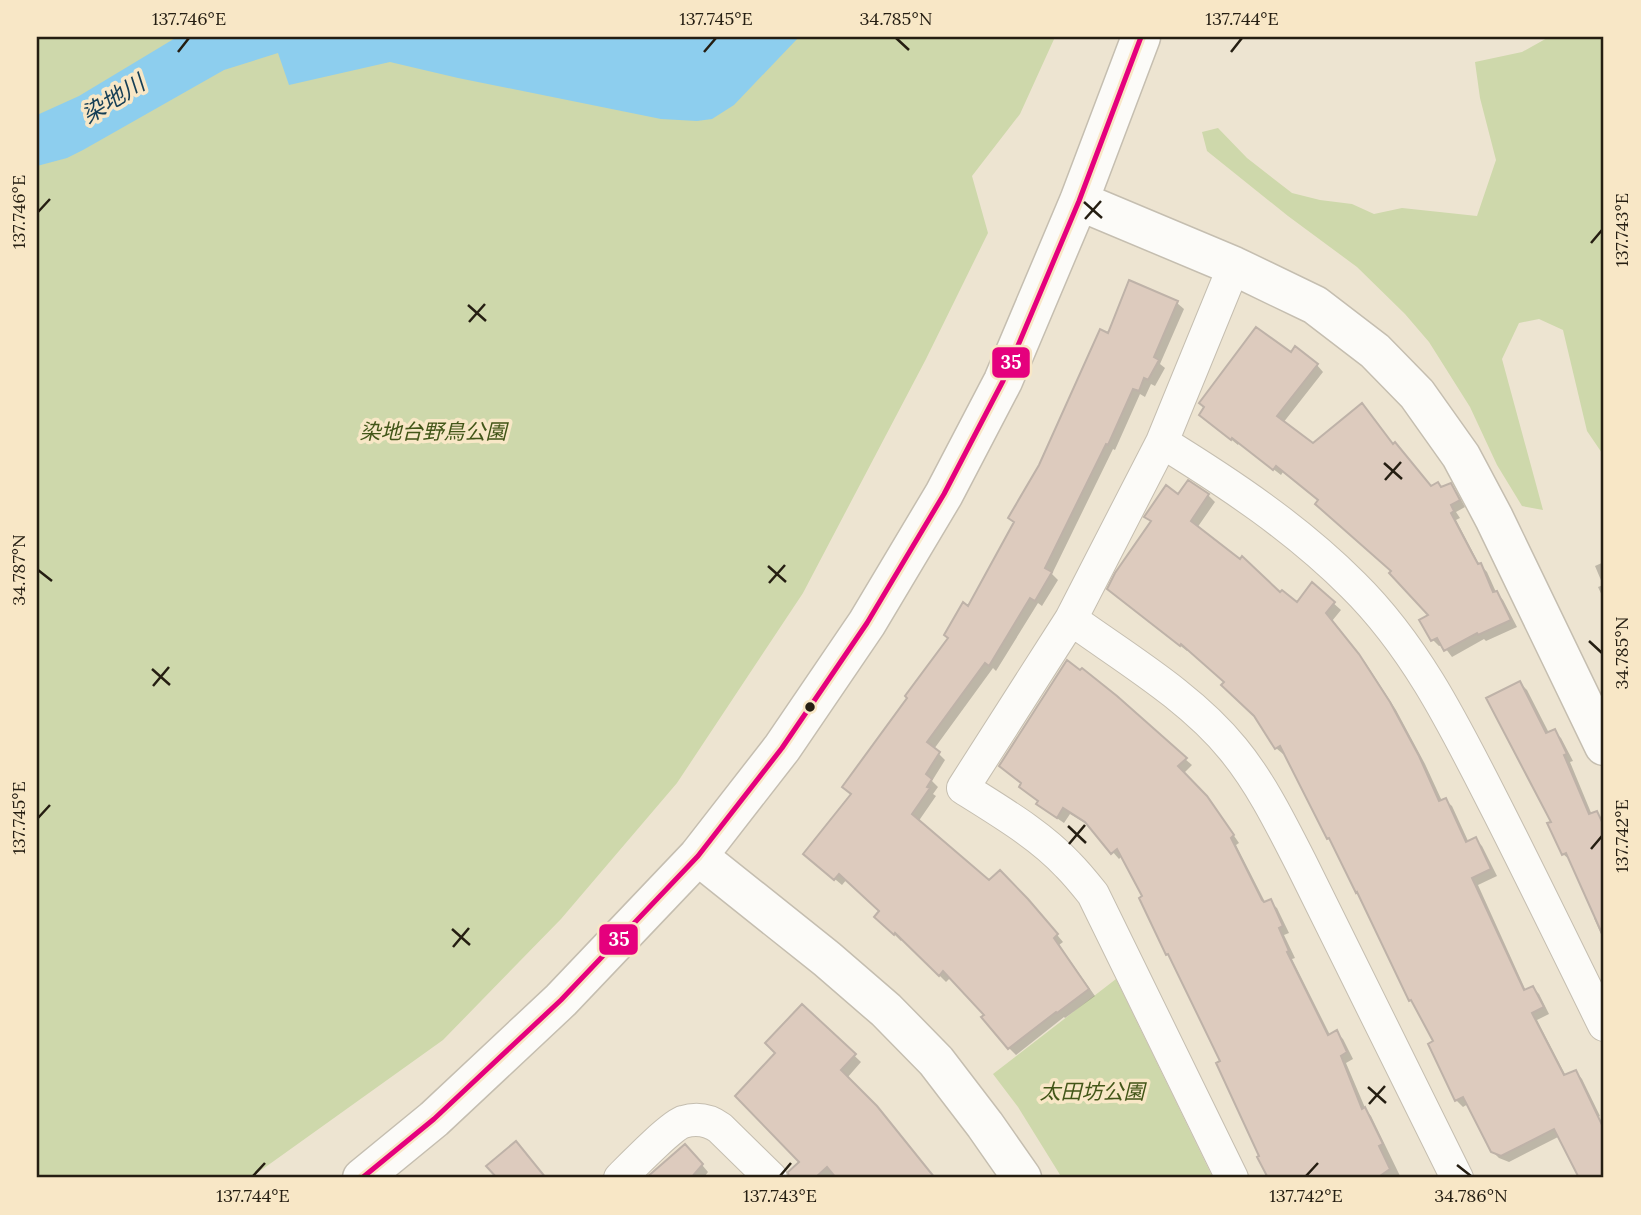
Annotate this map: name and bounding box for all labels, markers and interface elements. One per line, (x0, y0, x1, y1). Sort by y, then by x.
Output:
text: 137.746°E (152, 7, 226, 30)
text: 137.745°E (679, 7, 753, 30)
text: 34.785°N (860, 7, 932, 30)
text: 137.744°E (1205, 7, 1279, 30)
water label: 染地川 (76, 66, 152, 129)
text: 137.746°E (7, 175, 30, 249)
text: 137.743°E (1610, 193, 1633, 267)
line badge: 35 (991, 346, 1031, 379)
text: 35 (1001, 350, 1021, 374)
park label: 染地台野鳥公園 (360, 418, 509, 445)
text: 34.787°N (7, 534, 30, 606)
text: 34.785°N (1610, 617, 1633, 689)
unlabelled marker (803, 700, 817, 714)
text: 137.745°E (7, 781, 30, 855)
text: 137.742°E (1610, 799, 1633, 873)
line badge: 35 (598, 923, 639, 956)
text: 35 (609, 927, 629, 951)
park label: 太田坊公園 (1040, 1078, 1147, 1105)
text: 137.744°E (216, 1184, 290, 1207)
text: 137.743°E (743, 1184, 817, 1207)
text: 137.742°E (1269, 1184, 1343, 1207)
text: 34.786°N (1434, 1184, 1508, 1207)

